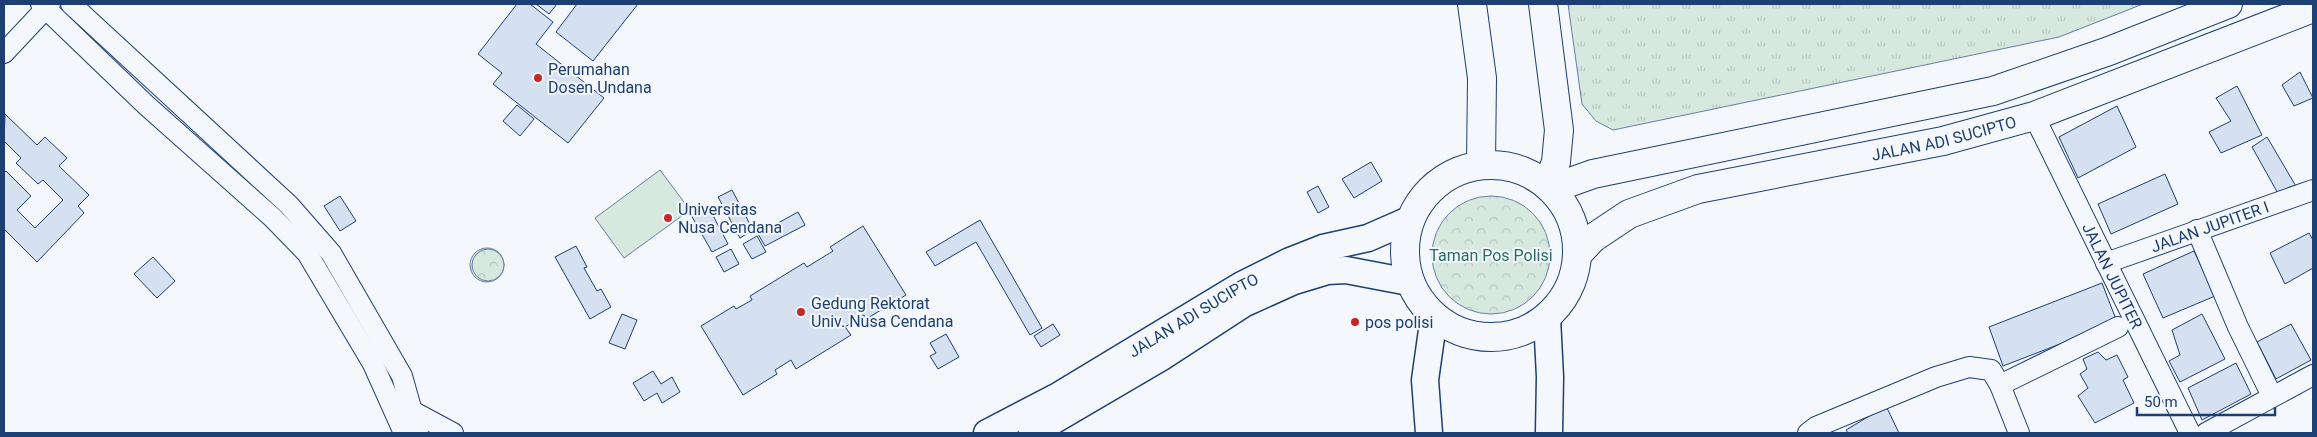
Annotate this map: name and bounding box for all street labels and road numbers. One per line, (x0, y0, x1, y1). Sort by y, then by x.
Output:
street label: JALAN ADI SUCIPTO (1870, 112, 2018, 164)
street label: JALAN JUPITER I (2148, 197, 2271, 256)
street label: JALAN JUPITER (2079, 220, 2147, 332)
street label: JALAN ADI SUCIPTO (1125, 269, 1262, 361)

